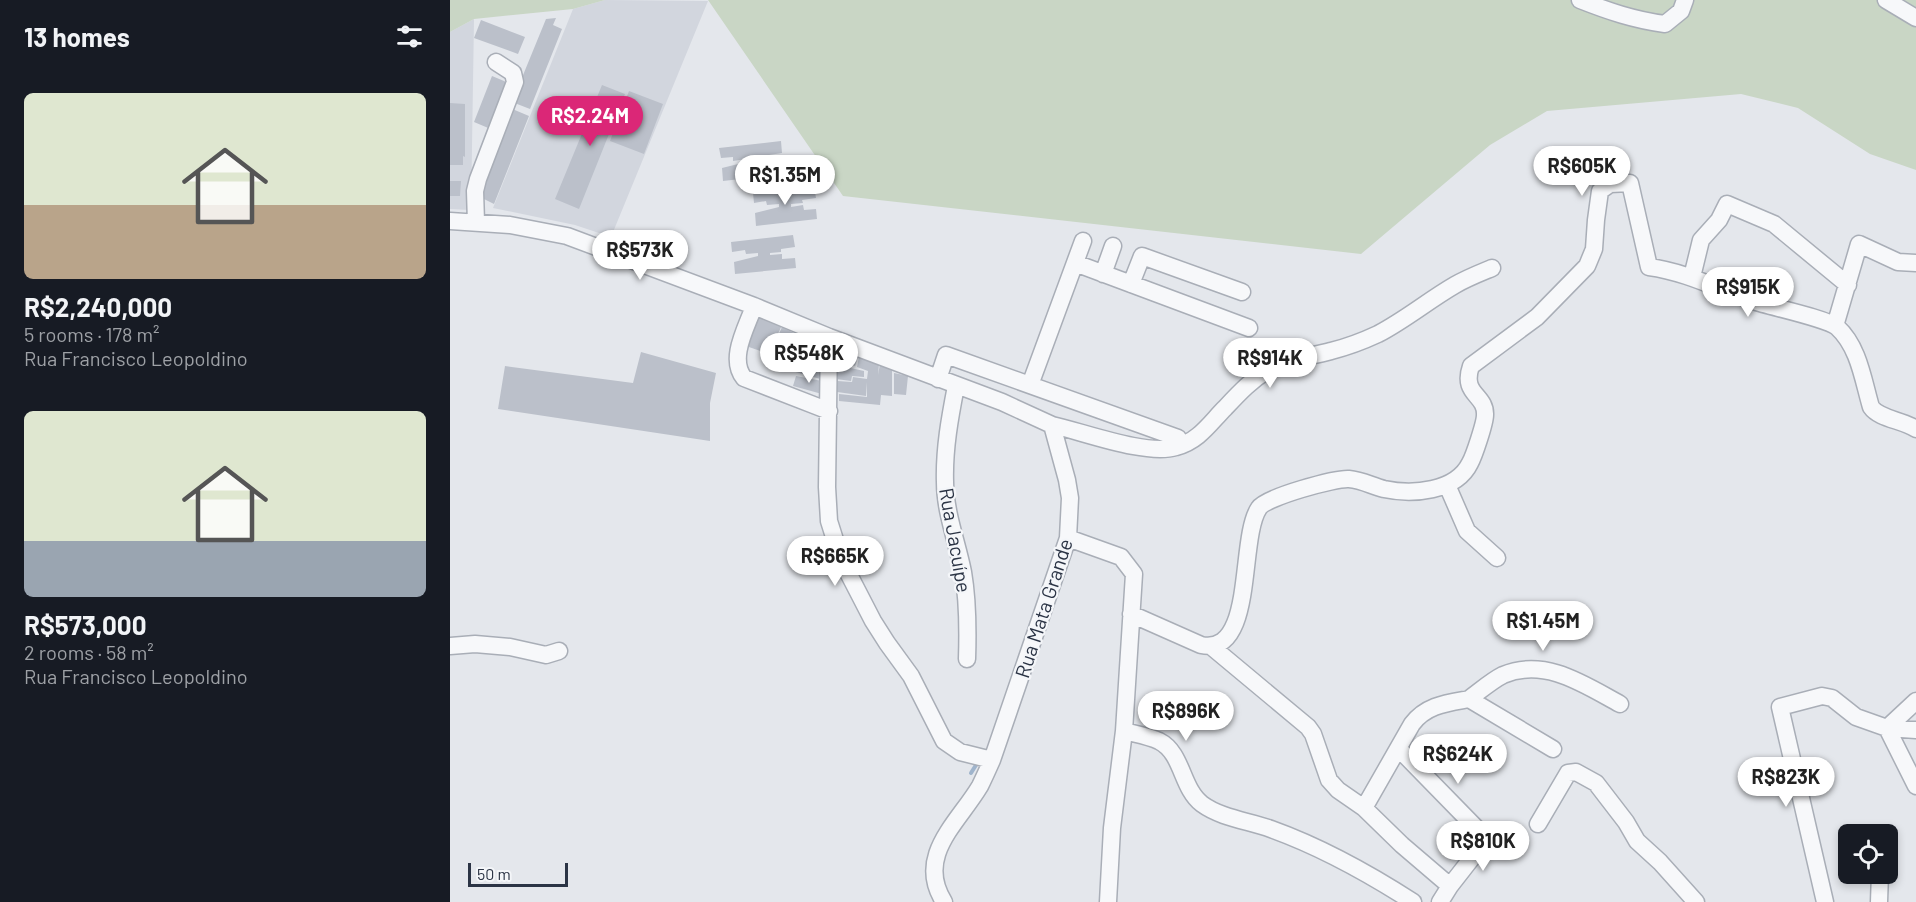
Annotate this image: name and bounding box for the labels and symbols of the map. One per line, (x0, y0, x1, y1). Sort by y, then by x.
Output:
pin: R$2.24M (535, 96, 645, 147)
pin: R$605K (1533, 146, 1631, 197)
pin: R$1.35M (730, 155, 840, 206)
pin: R$573K (591, 230, 689, 281)
pin: R$915K (1699, 267, 1797, 318)
pin: R$548K (760, 333, 858, 384)
pin: R$914K (1221, 338, 1319, 389)
street label: Rua Jacuípe (935, 486, 977, 594)
street label: Rua Mata Grande (1009, 535, 1077, 681)
pin: R$665K (786, 536, 884, 587)
pin: R$1.45M (1488, 601, 1598, 652)
pin: R$896K (1137, 691, 1235, 742)
pin: R$624K (1409, 734, 1507, 785)
pin: R$823K (1737, 757, 1835, 808)
pin: R$810K (1434, 821, 1532, 872)
scale bar (468, 860, 568, 888)

